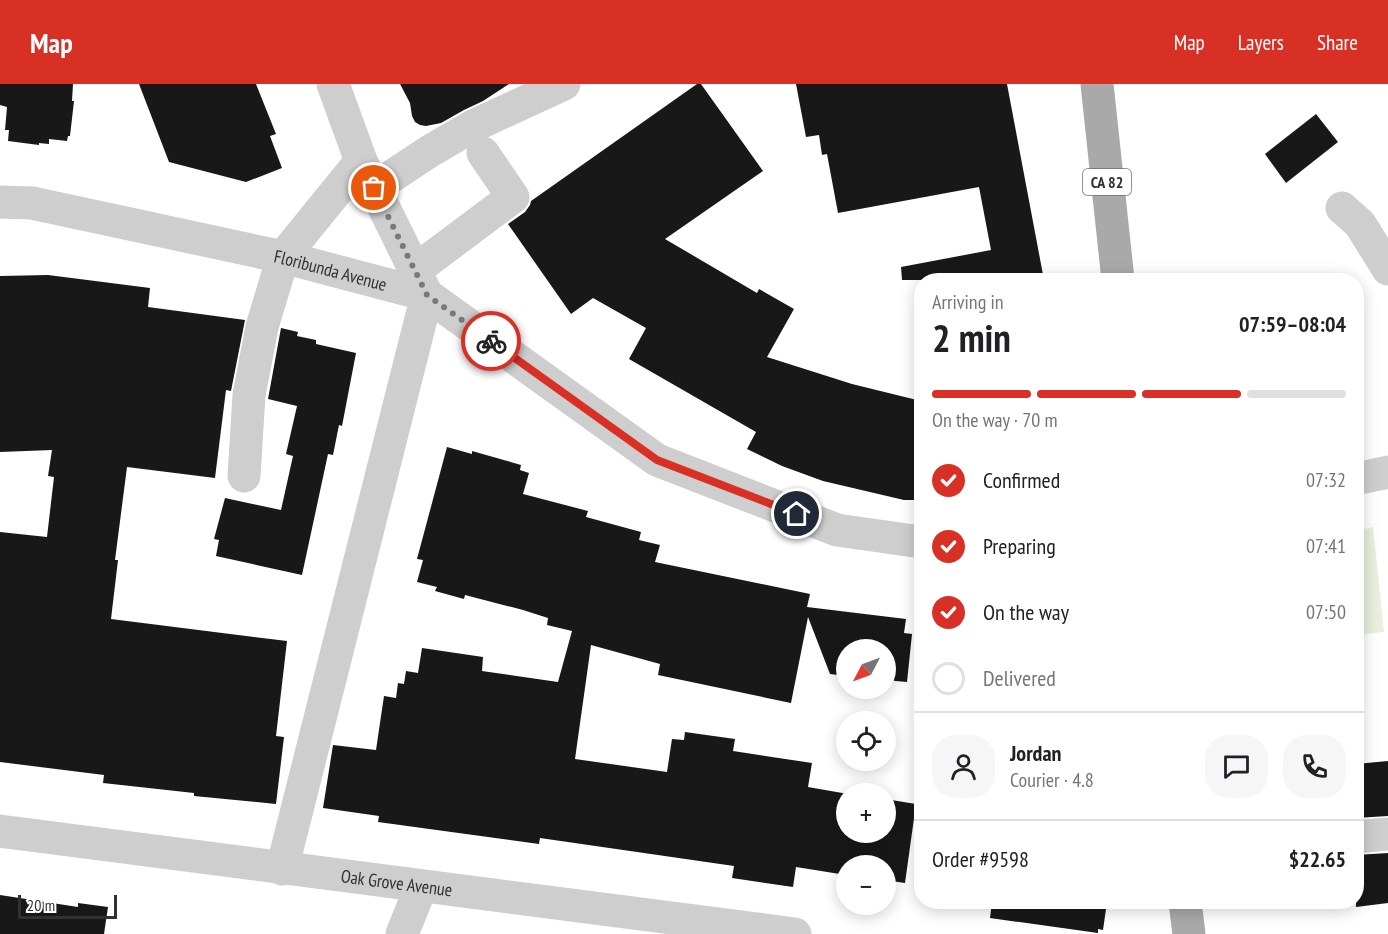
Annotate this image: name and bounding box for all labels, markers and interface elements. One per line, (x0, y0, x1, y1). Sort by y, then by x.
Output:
text: Map (30, 24, 73, 61)
text: Map (1174, 29, 1205, 56)
text: Layers (1238, 29, 1284, 56)
text: Share (1317, 29, 1358, 56)
pin (348, 162, 399, 213)
road number: CA 82 (1083, 169, 1131, 195)
icon: bag (357, 171, 390, 204)
street label: Floribunda Avenue (272, 244, 389, 295)
text: Arriving in (932, 289, 1004, 315)
text: 07:59–08:04 (1239, 310, 1346, 338)
courier (461, 311, 521, 371)
text: 2 min (932, 312, 1011, 363)
icon: bike (475, 325, 508, 358)
text: On the way · 70 m (932, 407, 1058, 433)
icon: check (932, 464, 965, 497)
text: Confirmed (983, 466, 1060, 494)
text: 07:32 (1306, 467, 1346, 493)
pin (771, 488, 822, 539)
icon: home (780, 497, 813, 530)
icon: check (932, 530, 965, 563)
text: Preparing (983, 532, 1056, 560)
text: 07:41 (1306, 533, 1346, 559)
icon: check (932, 596, 965, 629)
text: On the way (983, 598, 1069, 626)
text: 07:50 (1306, 599, 1346, 625)
north arrow (836, 639, 896, 699)
map controls (836, 639, 896, 915)
text: Delivered (983, 664, 1056, 692)
button: locate (836, 711, 896, 771)
button: person (932, 735, 995, 798)
button: chat (1205, 735, 1268, 798)
button: phone (1283, 735, 1346, 798)
text: Jordan (1010, 739, 1061, 767)
text: Courier · 4.8 (1010, 767, 1094, 793)
button: + (836, 783, 896, 843)
text: Order #9598 (932, 845, 1029, 873)
text: $22.65 (1289, 845, 1346, 873)
button: − (836, 855, 896, 915)
street label: Oak Grove Avenue (340, 864, 454, 901)
scale bar (18, 892, 117, 920)
text: 20 m (27, 895, 55, 915)

